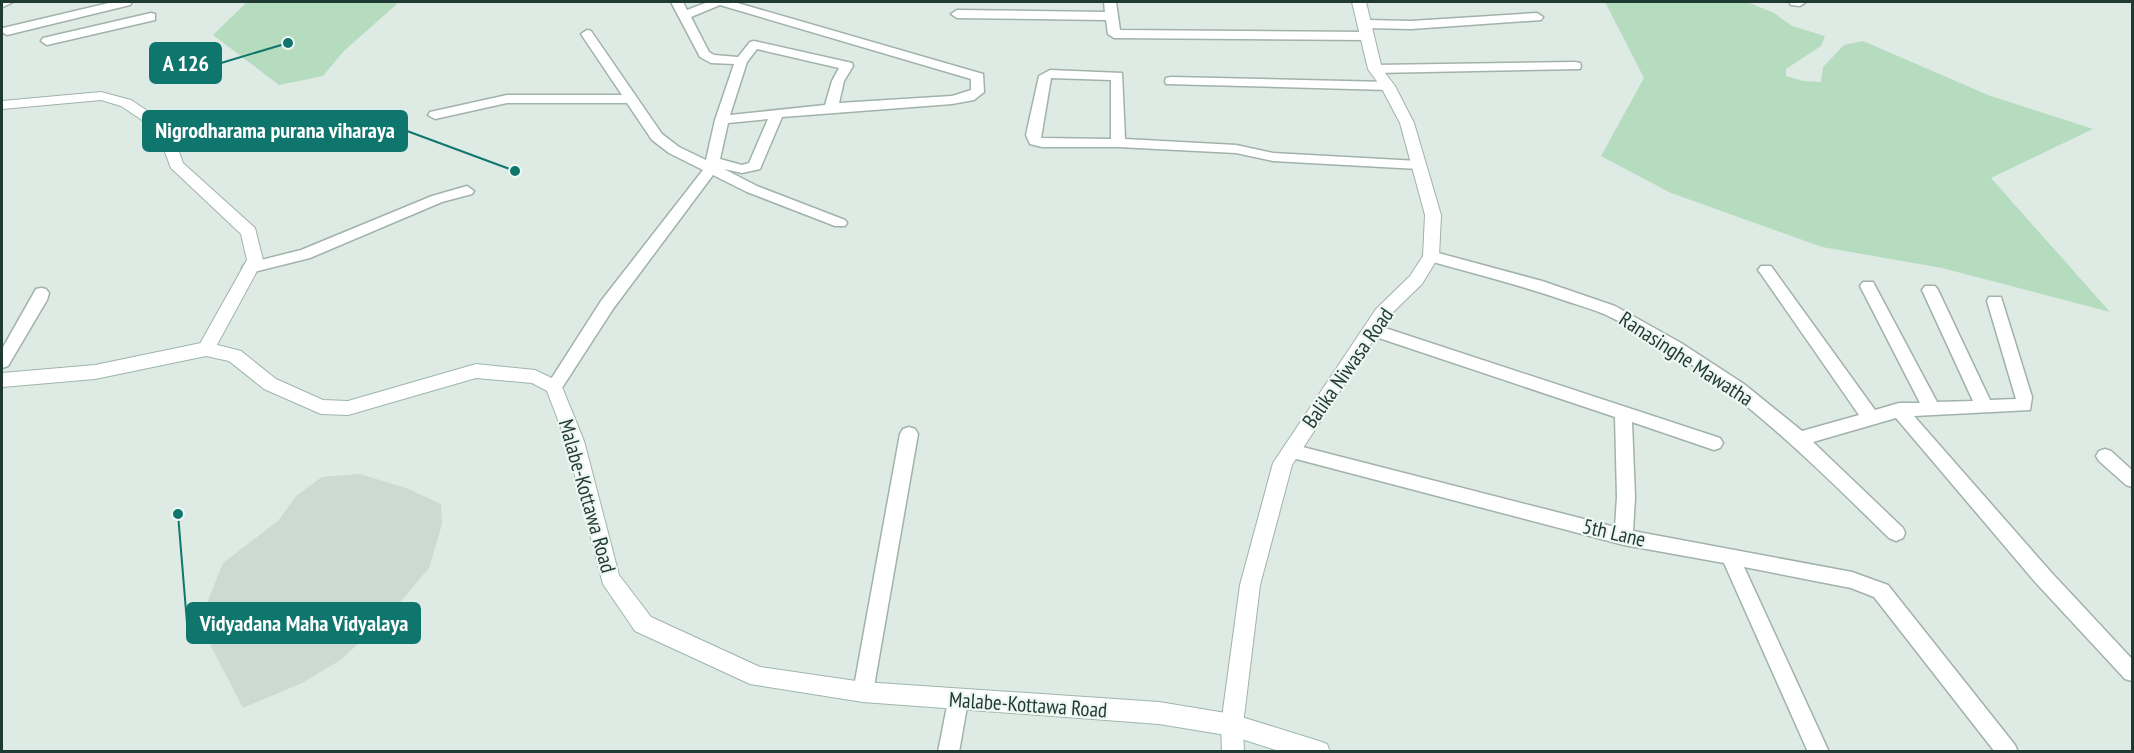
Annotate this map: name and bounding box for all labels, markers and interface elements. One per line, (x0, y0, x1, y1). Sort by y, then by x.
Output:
callout: A 126 (150, 43, 221, 83)
text: A 126 (162, 49, 209, 77)
callout: Nigrodharama purana viharaya (143, 111, 407, 151)
text: Nigrodharama purana viharaya (155, 116, 395, 144)
street label: Balika Niwasa Road (1296, 302, 1399, 433)
street label: Ranasinghe Mawatha (1614, 305, 1758, 412)
street label: Malabe-Kottawa Road (553, 416, 622, 576)
street label: 5th Lane (1580, 512, 1648, 553)
callout: Vidyadana Maha Vidyalaya (187, 603, 420, 643)
text: Vidyadana Maha Vidyalaya (199, 609, 408, 637)
street label: Malabe-Kottawa Road (948, 686, 1108, 723)

